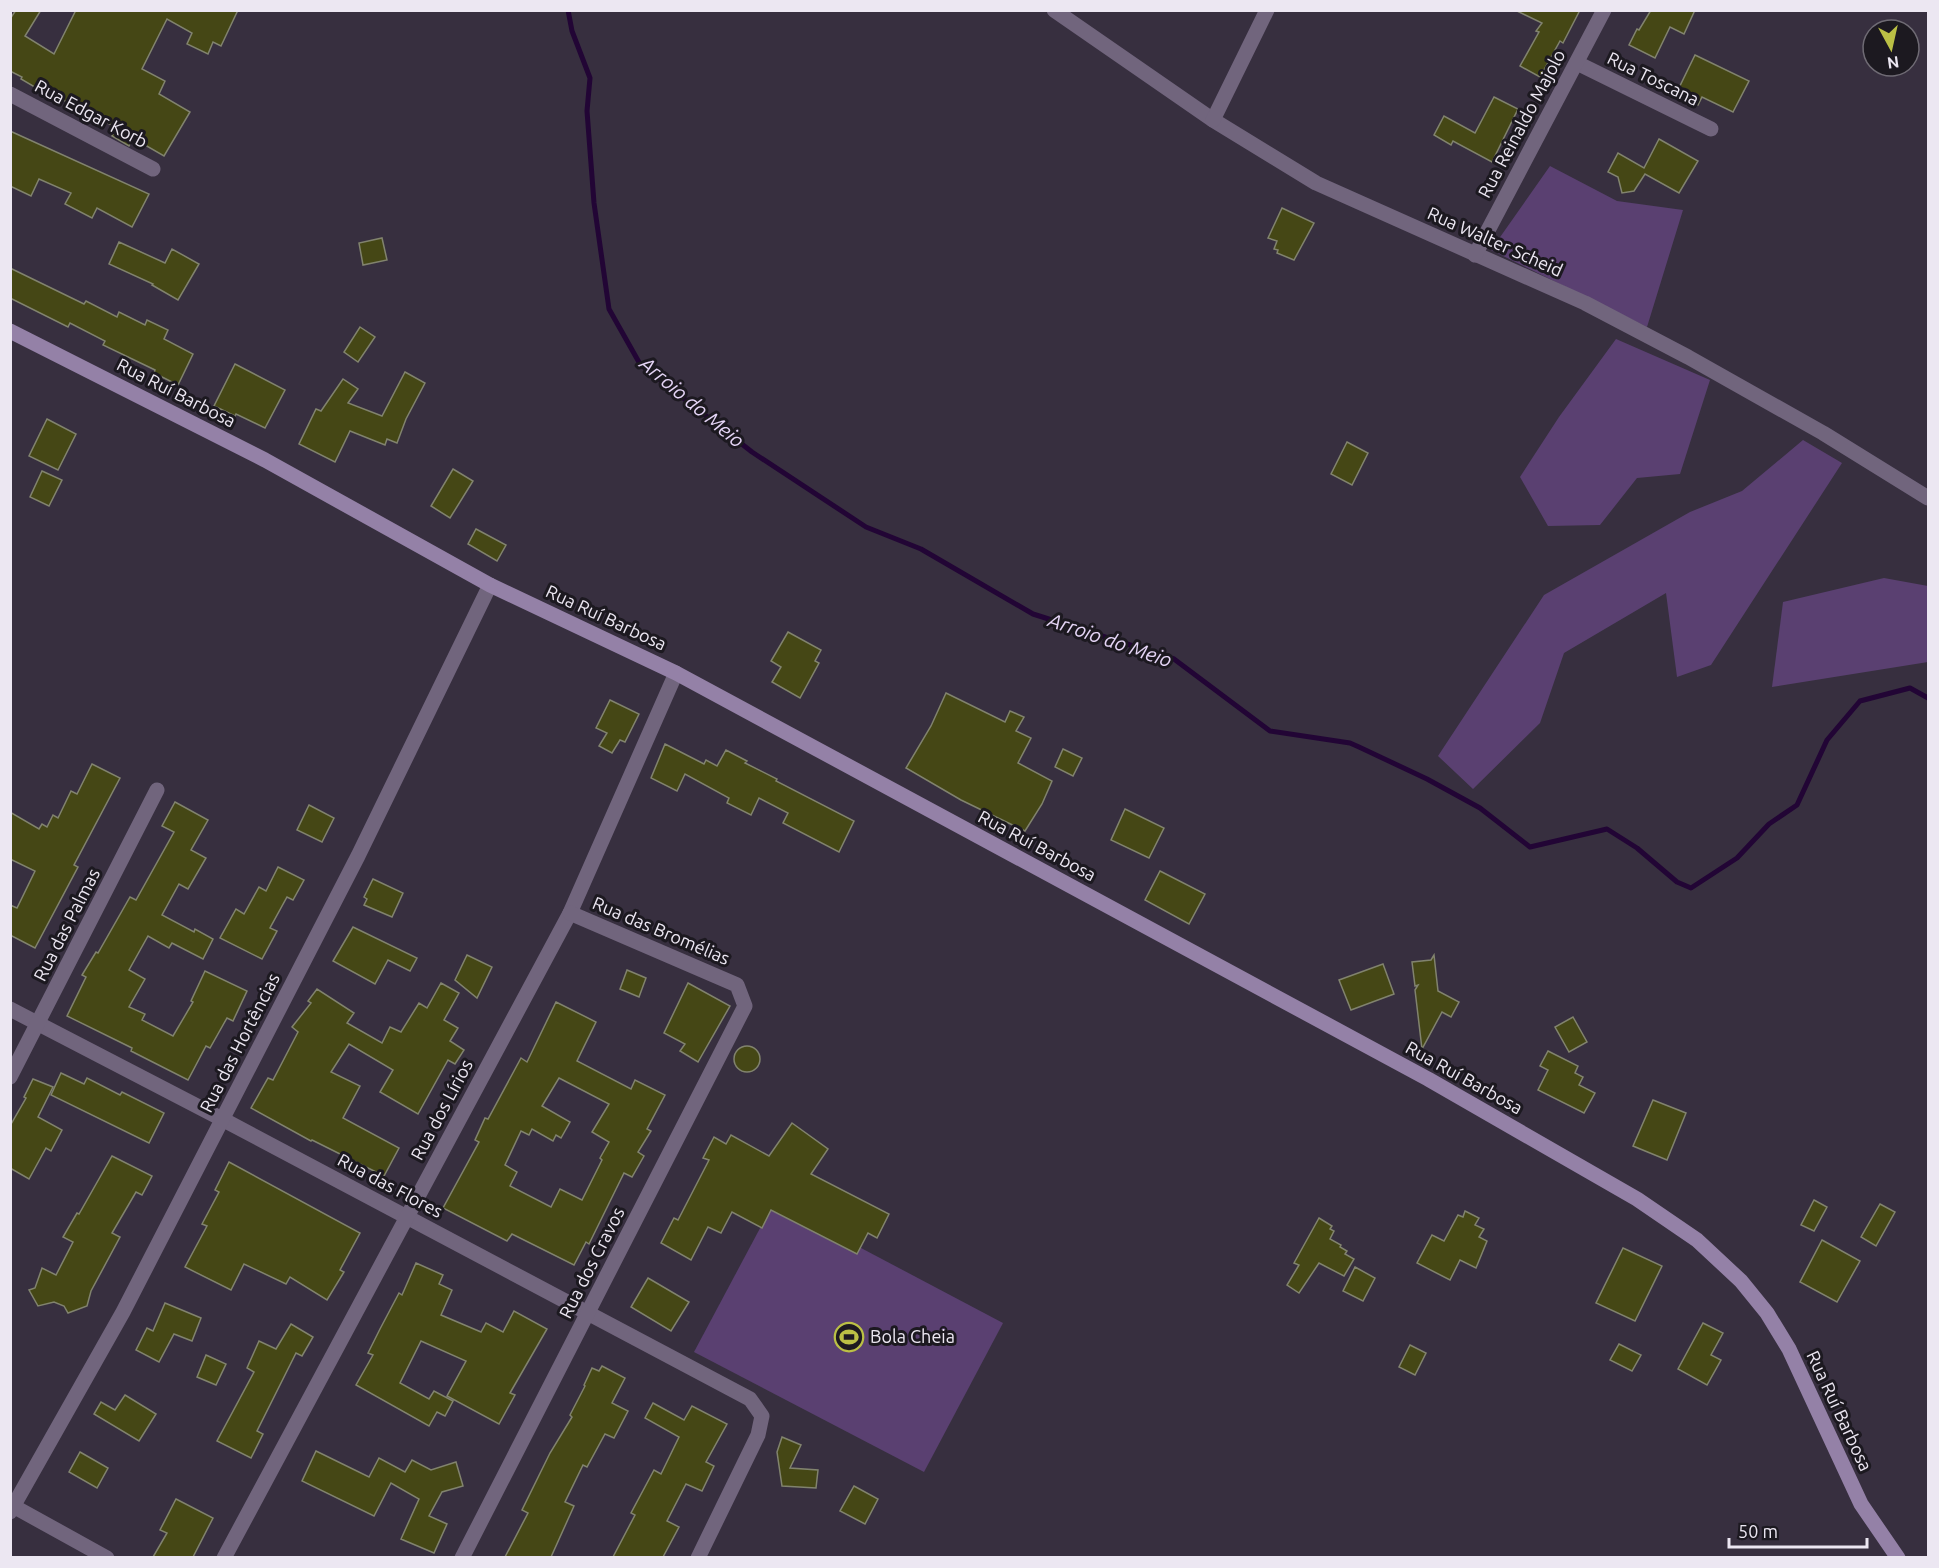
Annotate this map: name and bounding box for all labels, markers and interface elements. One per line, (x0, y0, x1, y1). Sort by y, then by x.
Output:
north arrow (1861, 18, 1921, 78)
street label: Rua Reinaldo Majolo (1474, 46, 1569, 201)
street label: Rua Toscana (1604, 47, 1703, 109)
text: N (1886, 53, 1900, 73)
street label: Rua Edgar Korb (32, 75, 151, 151)
street label: Rua Walter Scheid (1425, 202, 1566, 280)
water label: Arroio do Meio (635, 351, 749, 452)
street label: Rua Ruí Barbosa (114, 354, 239, 431)
street label: Rua Ruí Barbosa (543, 580, 670, 654)
water label: Arroio do Meio (1045, 607, 1175, 671)
street label: Rua Ruí Barbosa (975, 806, 1100, 885)
street label: Rua das Palmas (29, 865, 103, 984)
street label: Rua das Bromélias (590, 892, 733, 968)
street label: Rua das Hortências (195, 969, 283, 1115)
street label: Rua Ruí Barbosa (1403, 1037, 1526, 1118)
street label: Rua dos Lírios (406, 1056, 476, 1163)
street label: Rua das Flores (335, 1149, 446, 1221)
street label: Rua dos Cravos (554, 1203, 628, 1321)
sports icon: Bola Cheia (833, 1321, 865, 1353)
place label: Bola Cheia (870, 1326, 955, 1346)
street label: Rua Ruí Barbosa (1803, 1347, 1877, 1474)
scale bar (1729, 1511, 1867, 1549)
text: 50 m (1738, 1521, 1778, 1541)

